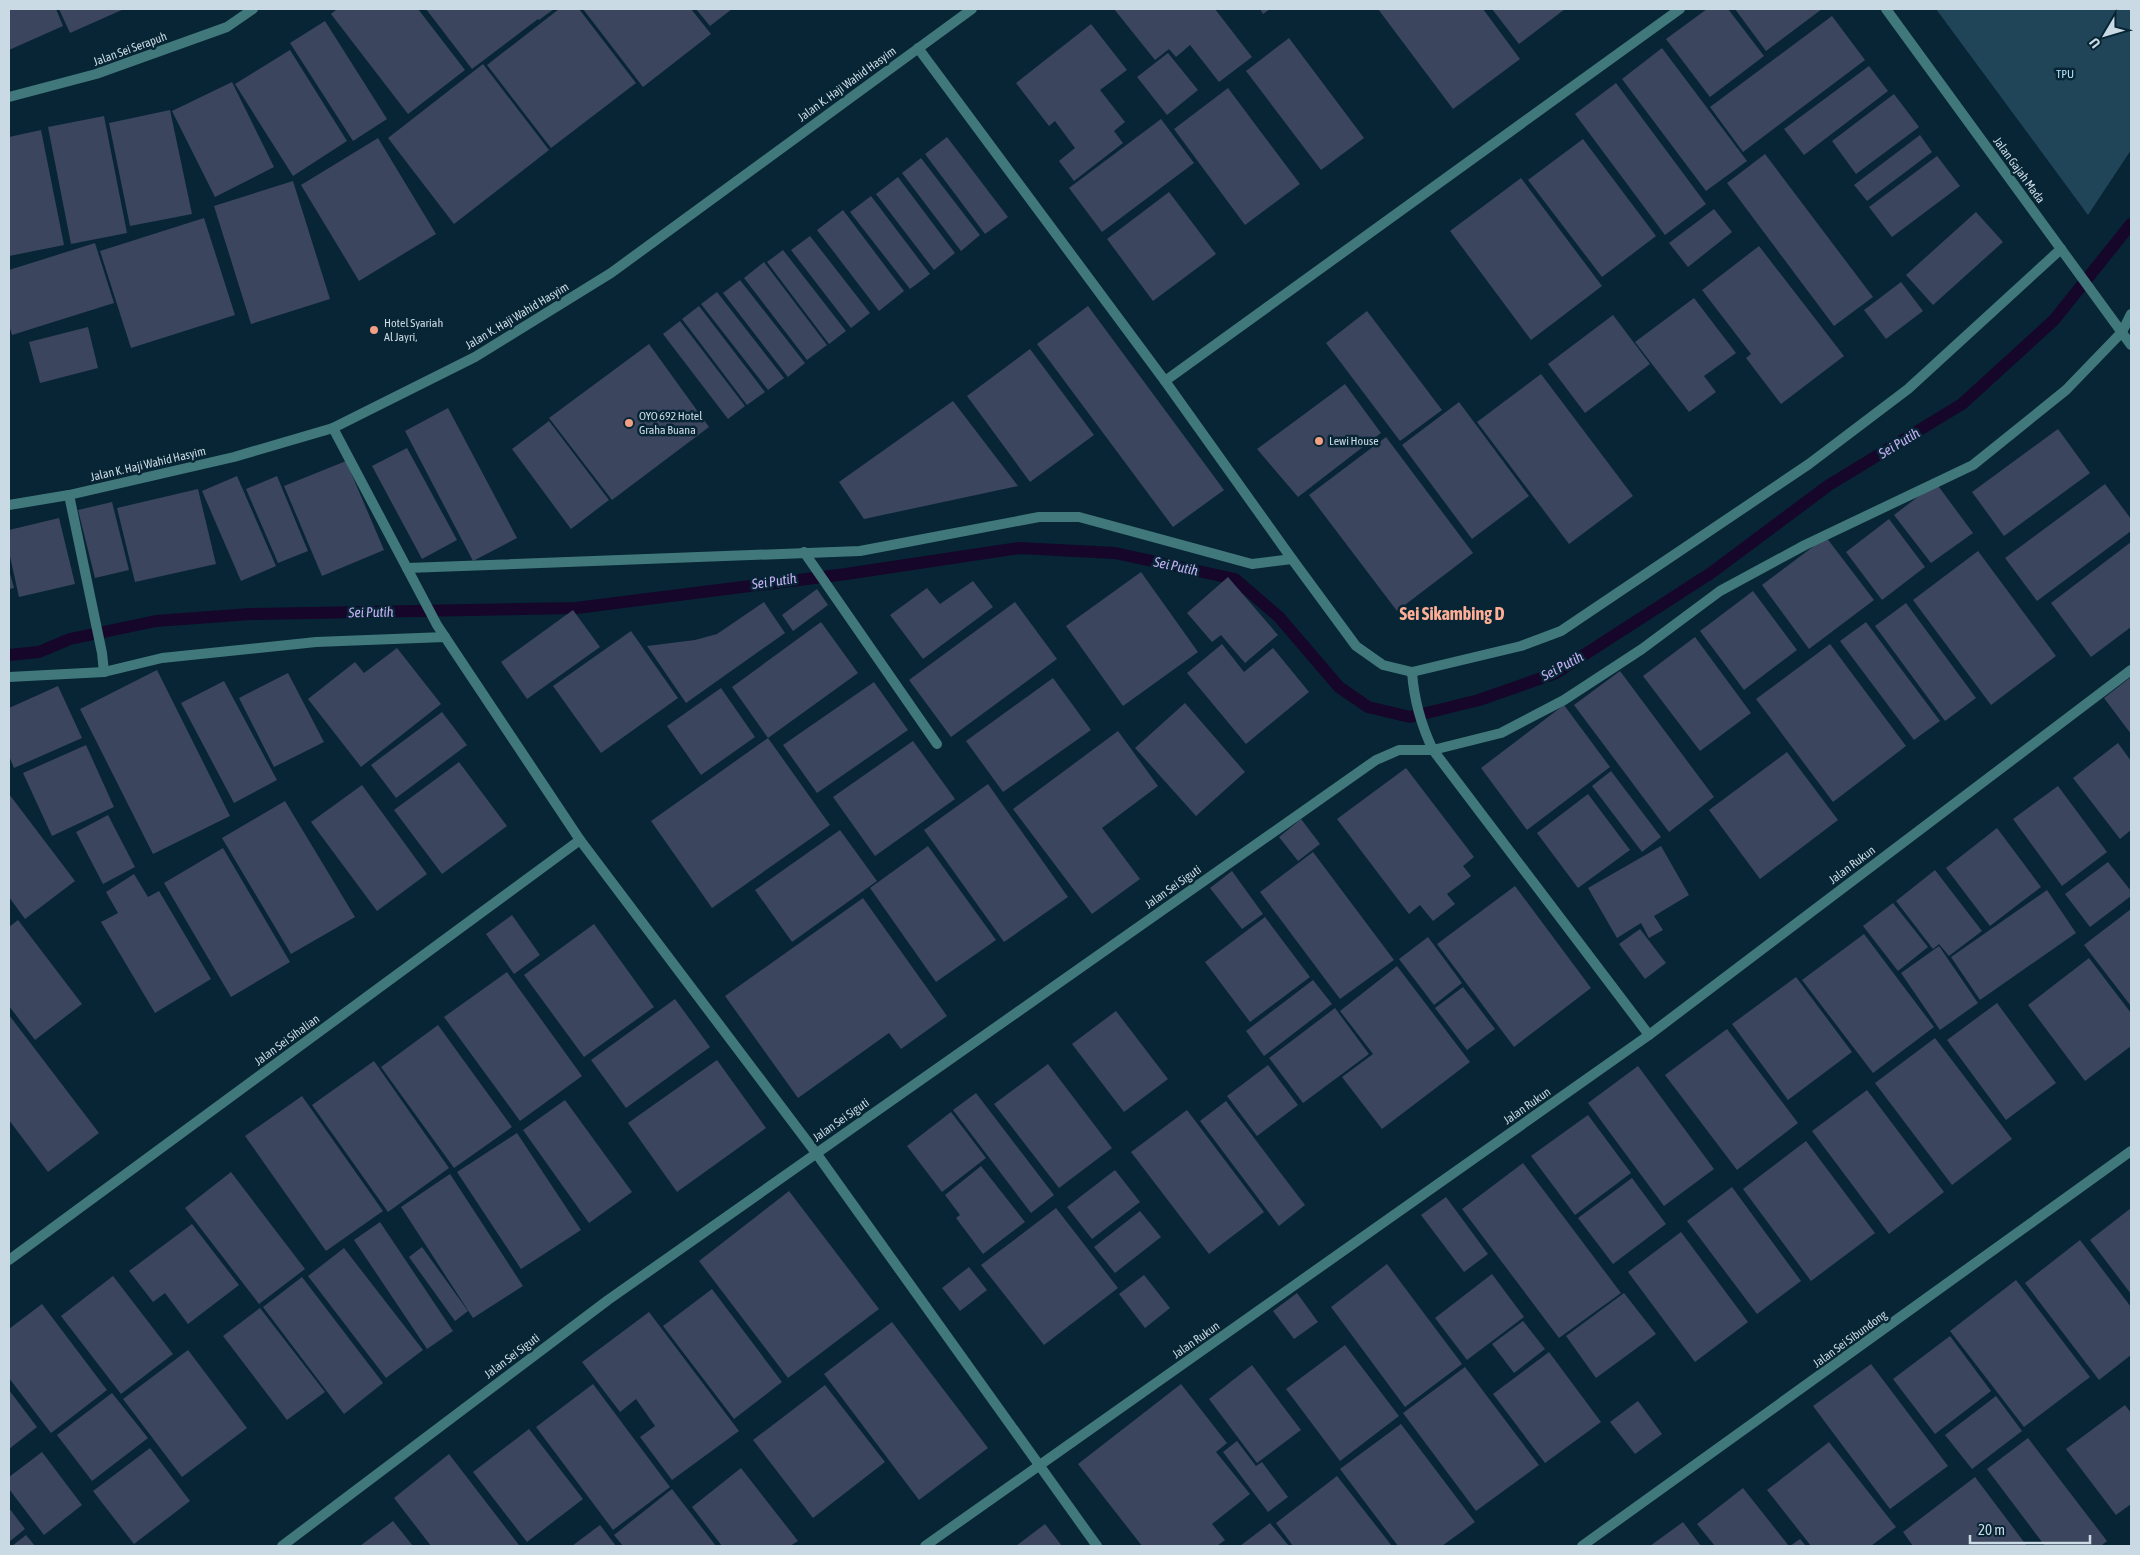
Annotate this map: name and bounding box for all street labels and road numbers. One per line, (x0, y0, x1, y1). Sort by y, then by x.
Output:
street label: Jalan Sei Serapuh (91, 29, 169, 69)
street label: Jalan K. Haji Wahid Hasyim (795, 44, 899, 124)
street label: Jalan Gajah Mada (1990, 134, 2048, 206)
street label: Jalan K. Haji Wahid Hasyim (463, 280, 571, 352)
street label: Jalan K. Haji Wahid Hasyim (89, 444, 207, 484)
street label: Jalan Rukun (1826, 843, 1878, 887)
street label: Jalan Sei Siguti (1142, 862, 1204, 912)
street label: Jalan Sei Sihalian (252, 1012, 322, 1068)
street label: Jalan Rukun (1501, 1085, 1553, 1127)
street label: Jalan Sei Siguti (810, 1095, 872, 1145)
street label: Jalan Sei Sibundong (1810, 1307, 1890, 1371)
street label: Jalan Rukun (1170, 1319, 1222, 1361)
street label: Jalan Sei Siguti (482, 1331, 542, 1381)

